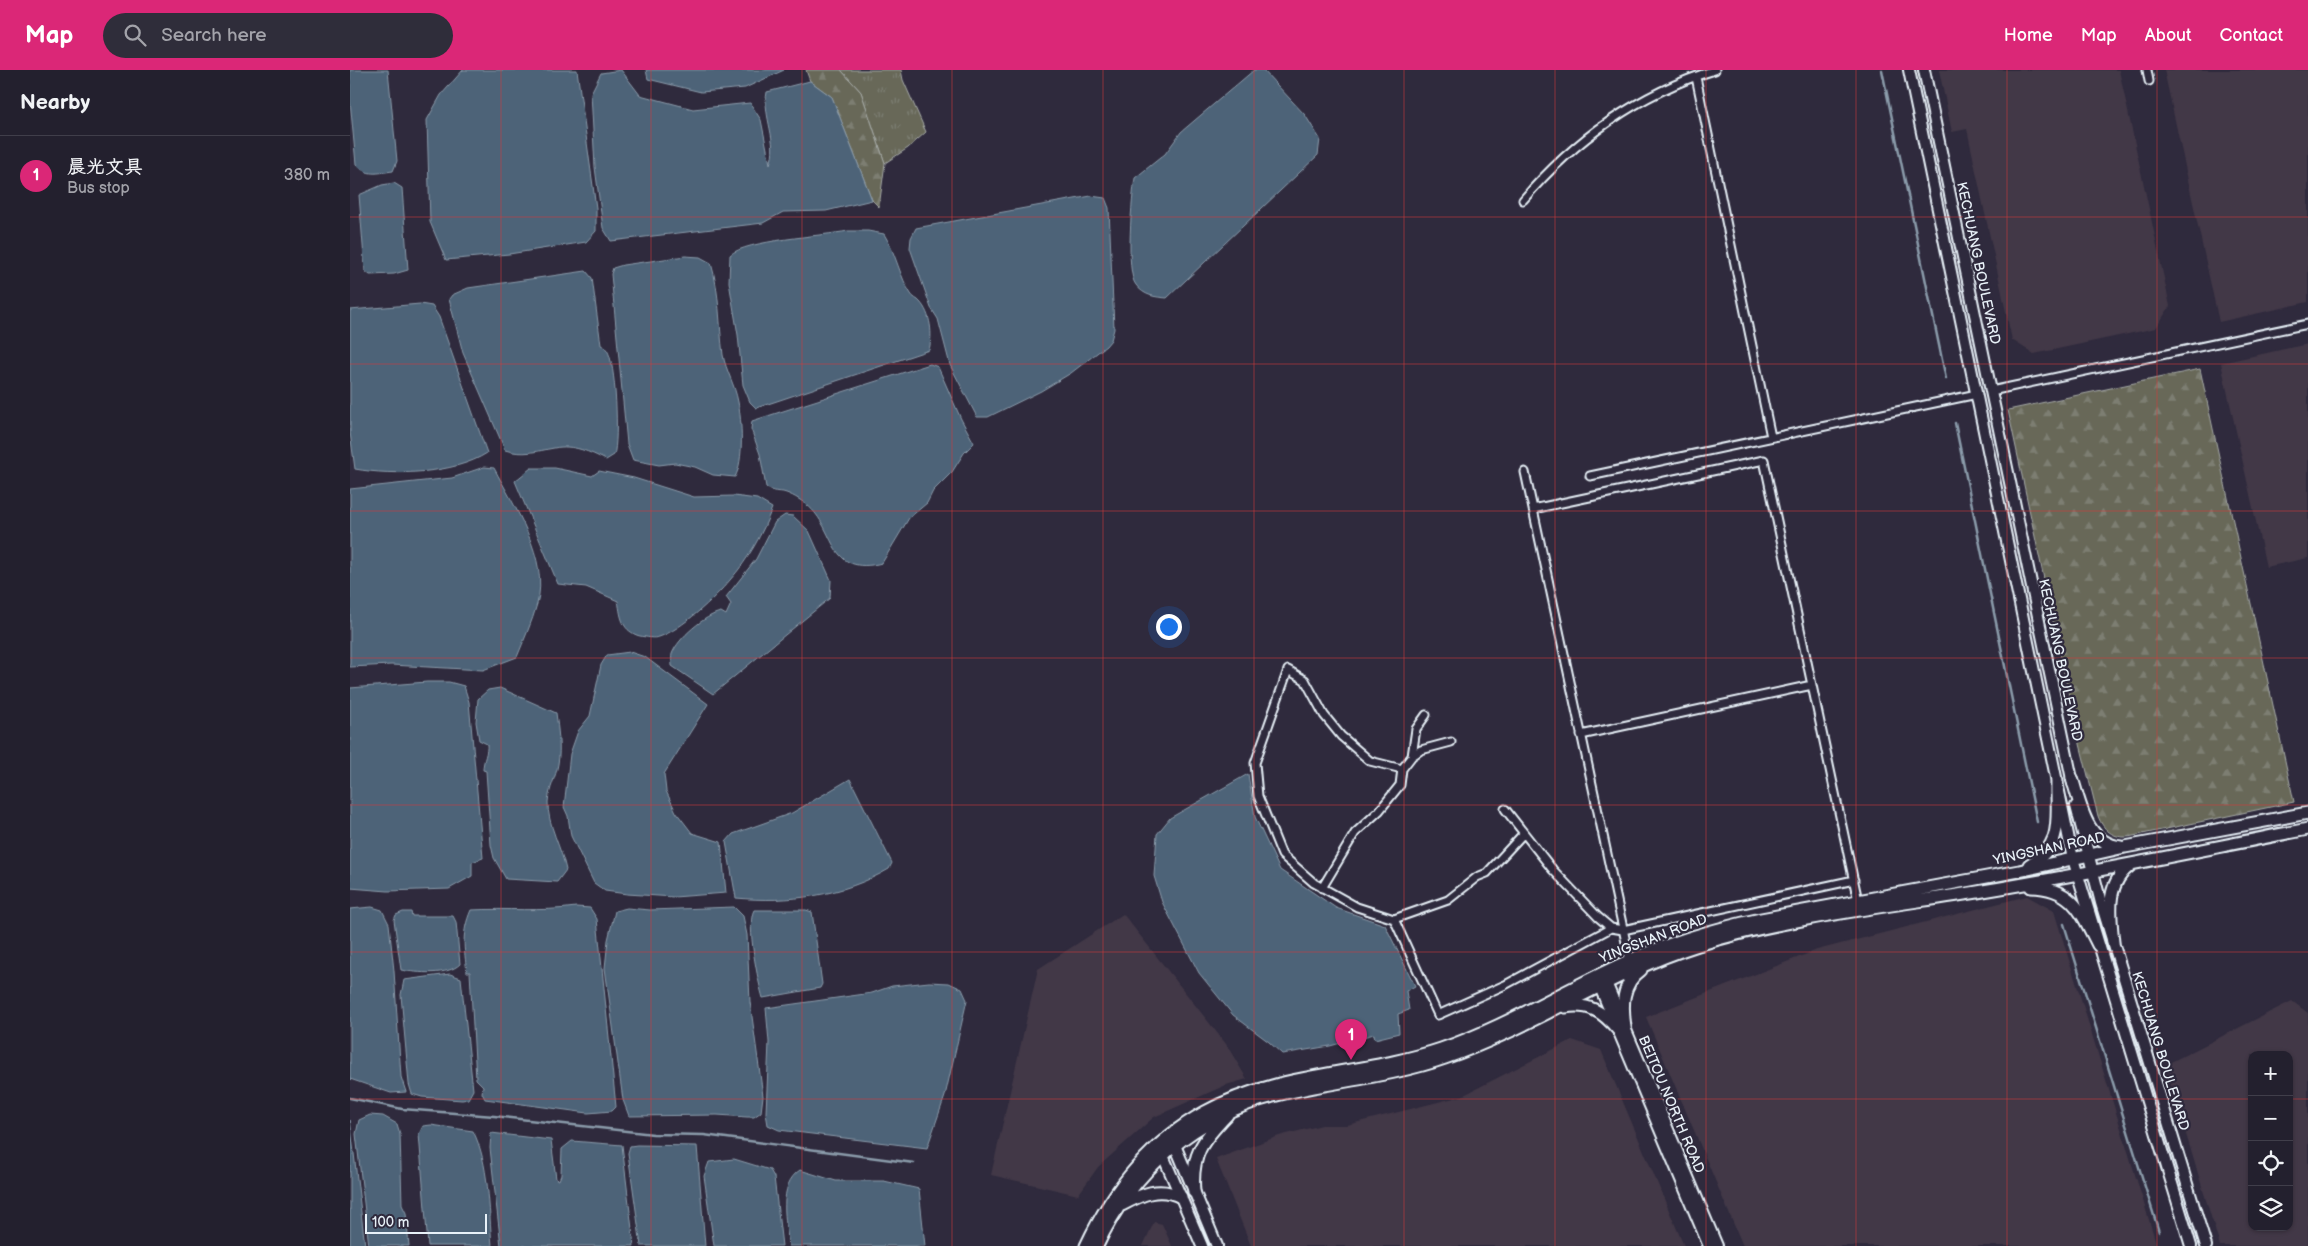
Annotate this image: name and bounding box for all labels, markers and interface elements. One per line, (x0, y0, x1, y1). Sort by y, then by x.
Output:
search box (103, 13, 453, 58)
text: Map (25, 21, 73, 50)
icon: search (121, 21, 149, 49)
text: Search here (161, 24, 267, 47)
text: Home (2004, 25, 2053, 46)
text: Map (2081, 25, 2117, 46)
text: About (2145, 25, 2192, 46)
text: Contact (2220, 25, 2283, 46)
text: Nearby (20, 90, 90, 115)
text: 晨光文具 (67, 156, 143, 179)
text: 1 (33, 166, 39, 185)
text: 380 m (284, 166, 330, 185)
text: Bus stop (67, 179, 130, 198)
street label: KECHUANG BOULEVARD (1953, 180, 2004, 346)
street label: KECHUANG BOULEVARD (2035, 577, 2086, 743)
your location (1156, 614, 1182, 640)
street label: YINGSHAN ROAD (1991, 828, 2107, 869)
street label: YINGSHAN ROAD (1596, 910, 1709, 967)
street label: KECHUANG BOULEVARD (2128, 970, 2193, 1133)
pin: 1 (1335, 1019, 1367, 1060)
street label: BEITOU NORTH ROAD (1635, 1033, 1708, 1176)
map controls (2248, 1051, 2293, 1231)
button: + (2248, 1051, 2293, 1096)
button: − (2248, 1096, 2293, 1141)
button: locate (2248, 1141, 2293, 1186)
button: layers (2248, 1186, 2293, 1231)
scale bar (365, 1211, 488, 1234)
text: 100 m (372, 1214, 409, 1231)

